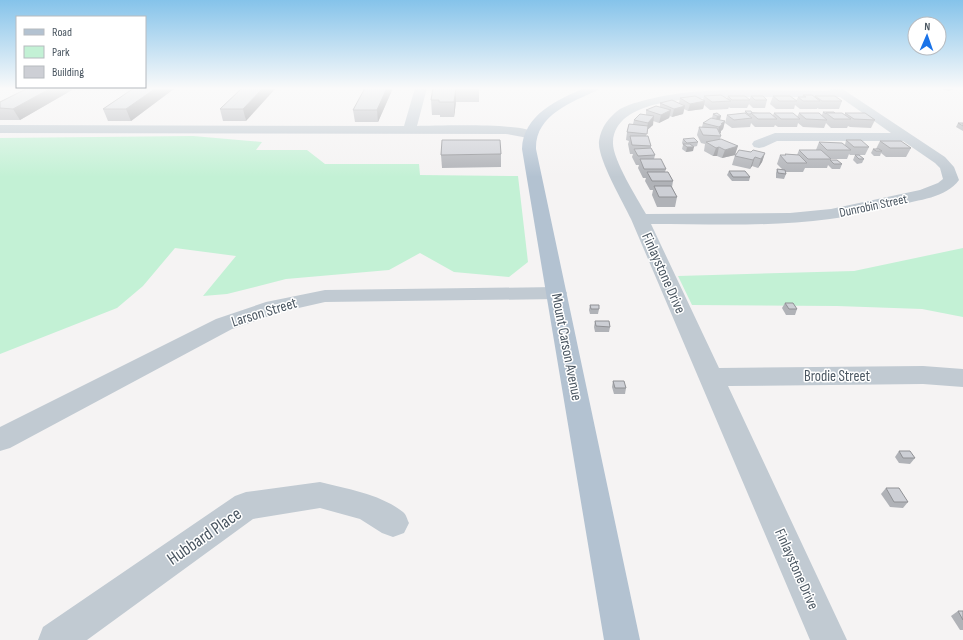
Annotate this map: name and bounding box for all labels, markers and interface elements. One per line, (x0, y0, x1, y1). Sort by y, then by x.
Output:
legend (16, 16, 146, 88)
north arrow (907, 16, 947, 56)
text: N (924, 20, 931, 33)
text: Road (52, 25, 72, 40)
text: Park (52, 45, 70, 60)
text: Building (52, 65, 84, 80)
street label: Dunrobin Street (838, 191, 909, 221)
street label: Finlaystone Drive (637, 230, 690, 317)
street label: Mount Carson Avenue (547, 292, 586, 402)
street label: Larson Street (229, 293, 300, 331)
street label: Brodie Street (804, 367, 870, 386)
street label: Hubbard Place (163, 503, 246, 570)
street label: Finlaystone Drive (770, 526, 823, 613)

